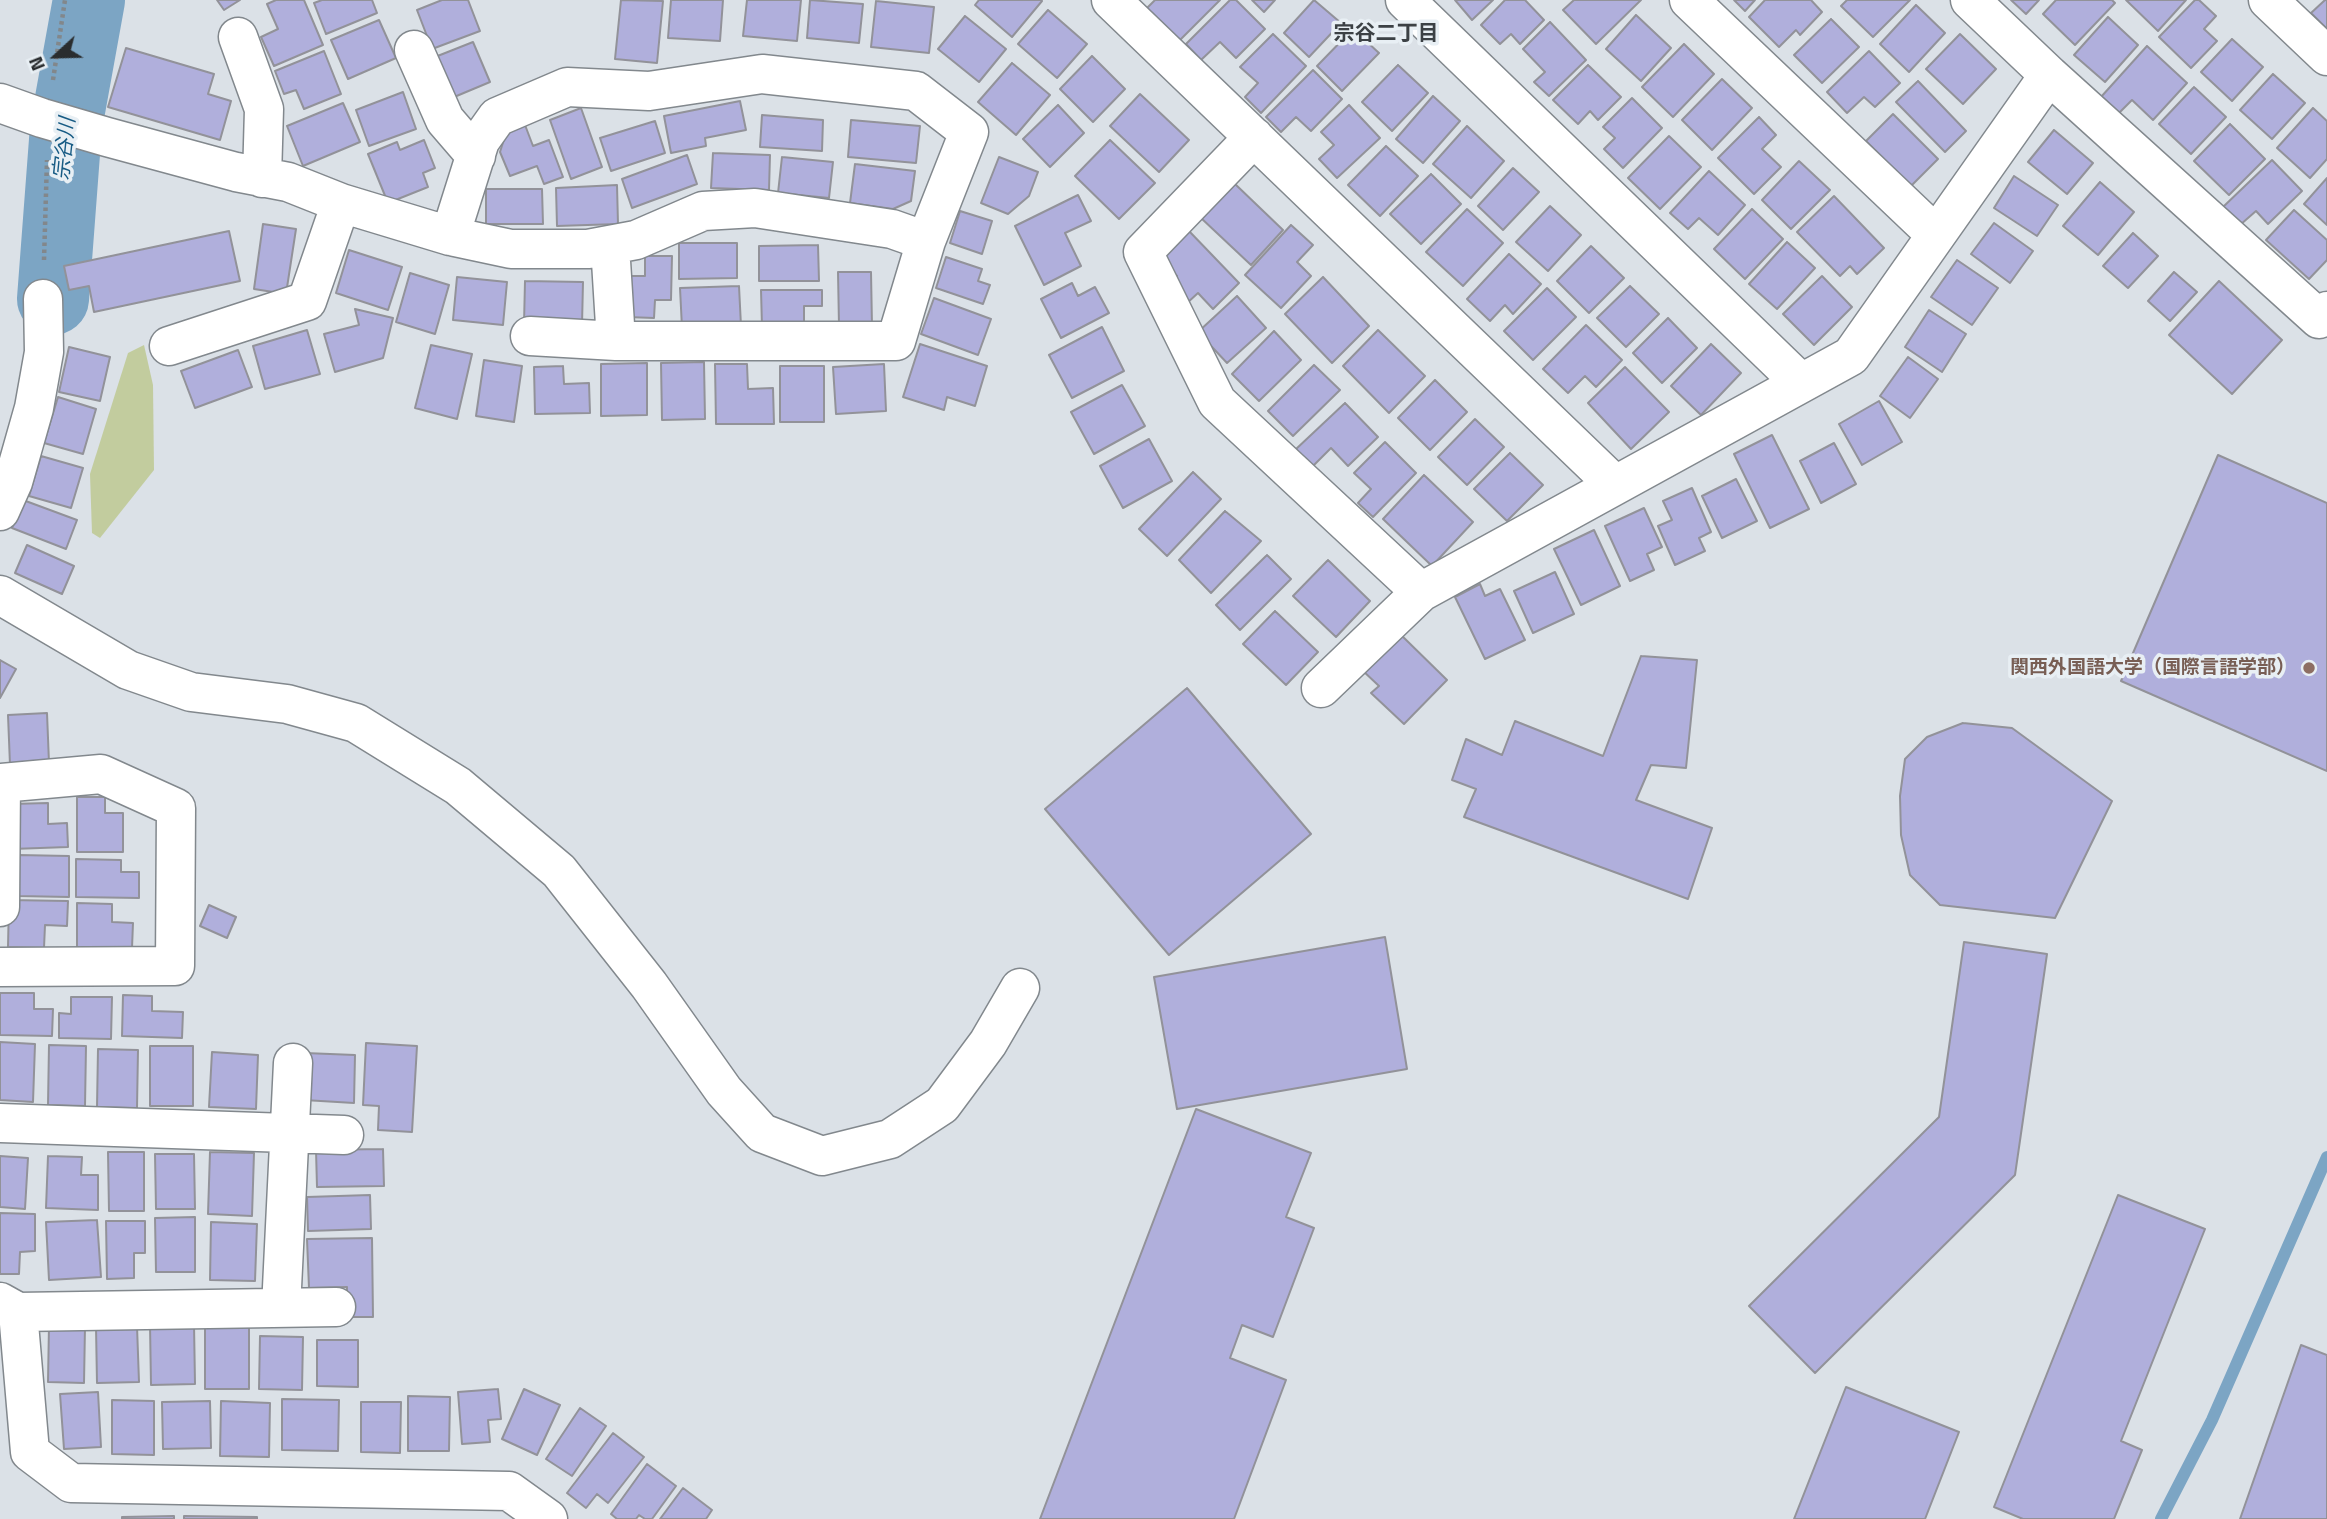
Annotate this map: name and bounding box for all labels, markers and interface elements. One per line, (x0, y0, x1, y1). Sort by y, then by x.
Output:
north arrow (21, 21, 91, 91)
district label: 宗谷二丁目 (1334, 22, 1438, 48)
text: N (20, 53, 52, 76)
water label: 宗谷川 (50, 116, 82, 182)
place label: 関西外国語大学（国際言語学部） (2010, 657, 2295, 679)
marker: 関西外国語大学（国際言語学部） (2301, 660, 2317, 676)

